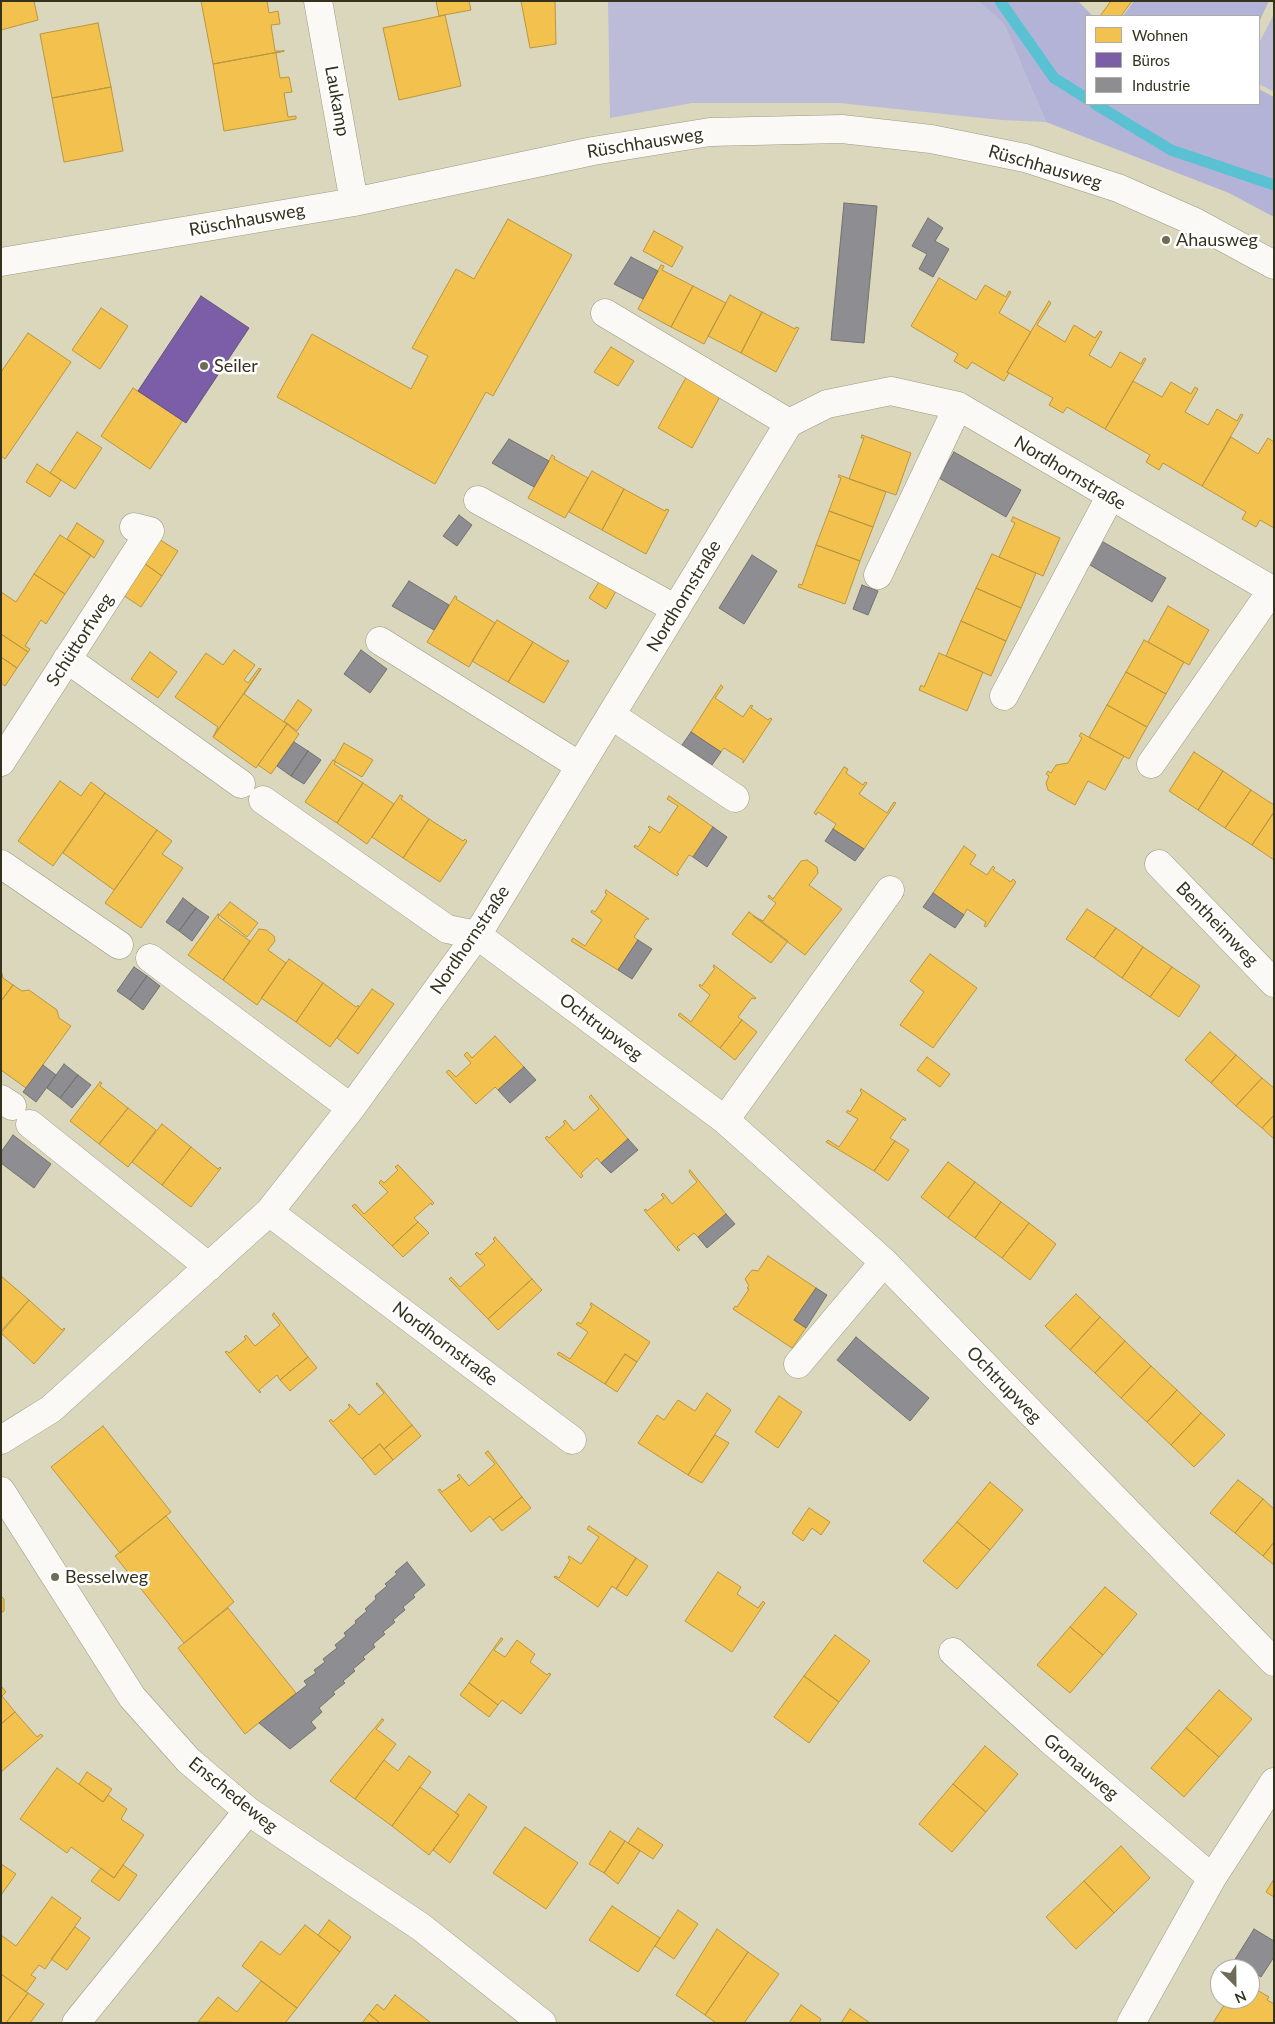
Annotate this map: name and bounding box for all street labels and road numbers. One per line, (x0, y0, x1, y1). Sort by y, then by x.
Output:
street label: Laukamp (320, 64, 354, 138)
street label: Rüschhausweg (585, 123, 705, 163)
street label: Rüschhausweg (986, 140, 1104, 194)
street label: Rüschhausweg (187, 199, 307, 241)
street label: Nordhornstraße (1010, 431, 1130, 515)
street label: Nordhornstraße (642, 536, 726, 656)
street label: Schüttorfweg (42, 589, 118, 691)
street label: Bentheimweg (1171, 877, 1263, 971)
street label: Nordhornstraße (426, 882, 514, 998)
street label: Ochtrupweg (555, 989, 647, 1065)
street label: Nordhornstraße (388, 1297, 502, 1391)
street label: Ochtrupweg (962, 1342, 1046, 1428)
street label: Gronauweg (1039, 1729, 1123, 1805)
street label: Enschedeweg (184, 1752, 282, 1838)

